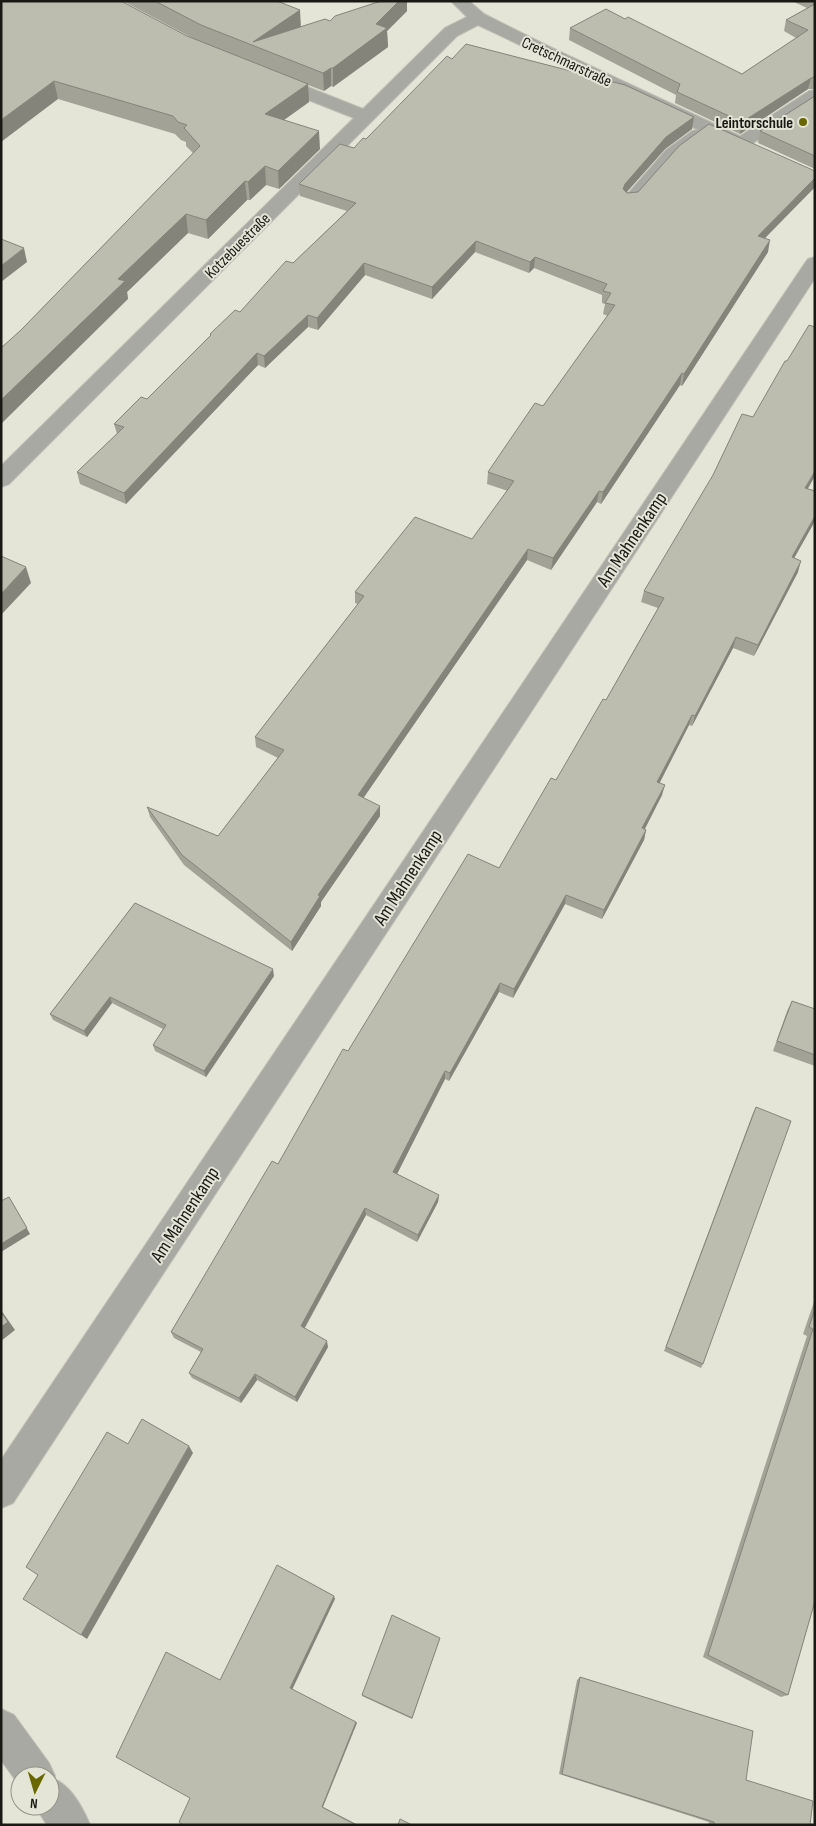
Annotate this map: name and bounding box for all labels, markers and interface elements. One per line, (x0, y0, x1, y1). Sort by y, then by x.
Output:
street label: Cretschmarstraße (518, 33, 614, 92)
place label: Leintorschule (715, 114, 793, 133)
marker: Leintorschule (797, 116, 809, 128)
street label: Kotzebuestraße (201, 209, 275, 283)
street label: Am Mahnenkamp (592, 488, 672, 592)
street label: Am Mahnenkamp (368, 826, 448, 931)
street label: Am Mahnenkamp (145, 1163, 225, 1268)
north arrow (10, 1766, 60, 1816)
text: N (29, 1795, 38, 1812)

